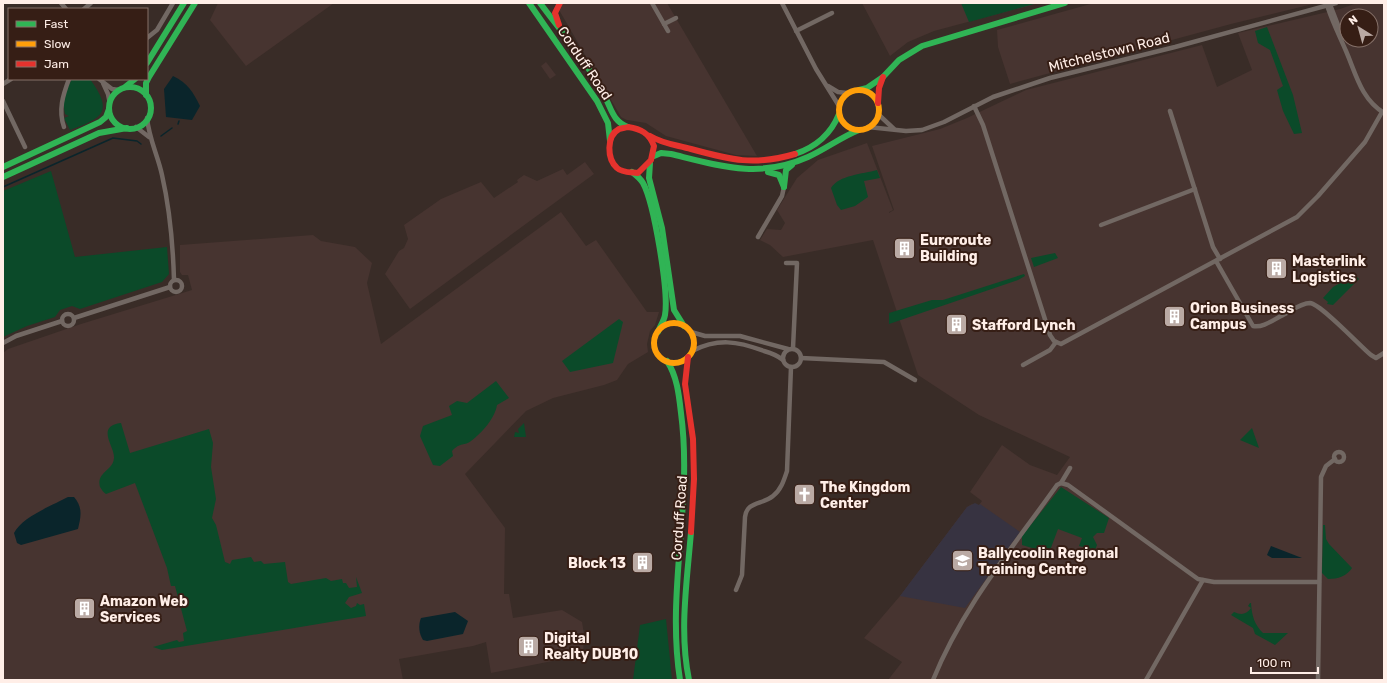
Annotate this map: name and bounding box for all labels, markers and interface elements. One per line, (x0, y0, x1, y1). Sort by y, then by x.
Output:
legend (8, 8, 148, 80)
north arrow (1339, 8, 1379, 48)
text: N (1346, 13, 1360, 28)
text: Fast (44, 17, 68, 31)
street label: Corduff Road (554, 23, 615, 103)
street label: Mitchelstown Road (1047, 29, 1171, 76)
text: Slow (44, 37, 71, 51)
text: Jam (44, 57, 69, 71)
place label: Euroroute Building (920, 232, 991, 265)
building icon: Euroroute Building (891, 235, 917, 261)
place label: Masterlink Logistics (1292, 253, 1367, 286)
building icon: Masterlink Logistics (1263, 256, 1289, 282)
place label: Orion Business Campus (1190, 300, 1295, 333)
building icon: Orion Business Campus (1161, 303, 1187, 329)
building icon: Stafford Lynch (944, 312, 970, 338)
place label: Stafford Lynch (972, 317, 1076, 334)
street label: Corduff Road (668, 475, 691, 561)
place label: The Kingdom Center (820, 479, 911, 512)
church icon: The Kingdom Center (791, 482, 817, 508)
place label: Ballycoolin Regional Training Centre (978, 545, 1118, 578)
school or university icon: Ballycoolin Regional Training Centre (949, 548, 975, 574)
building icon: Block 13 (629, 550, 655, 576)
place label: Block 13 (568, 555, 626, 572)
place label: Amazon Web Services (100, 593, 188, 626)
building icon: Amazon Web Services (71, 596, 97, 622)
place label: Digital Realty DUB10 (544, 630, 638, 663)
building icon: Digital Realty DUB10 (515, 633, 541, 659)
scale bar (1251, 649, 1318, 675)
text: 100 m (1257, 656, 1291, 670)

